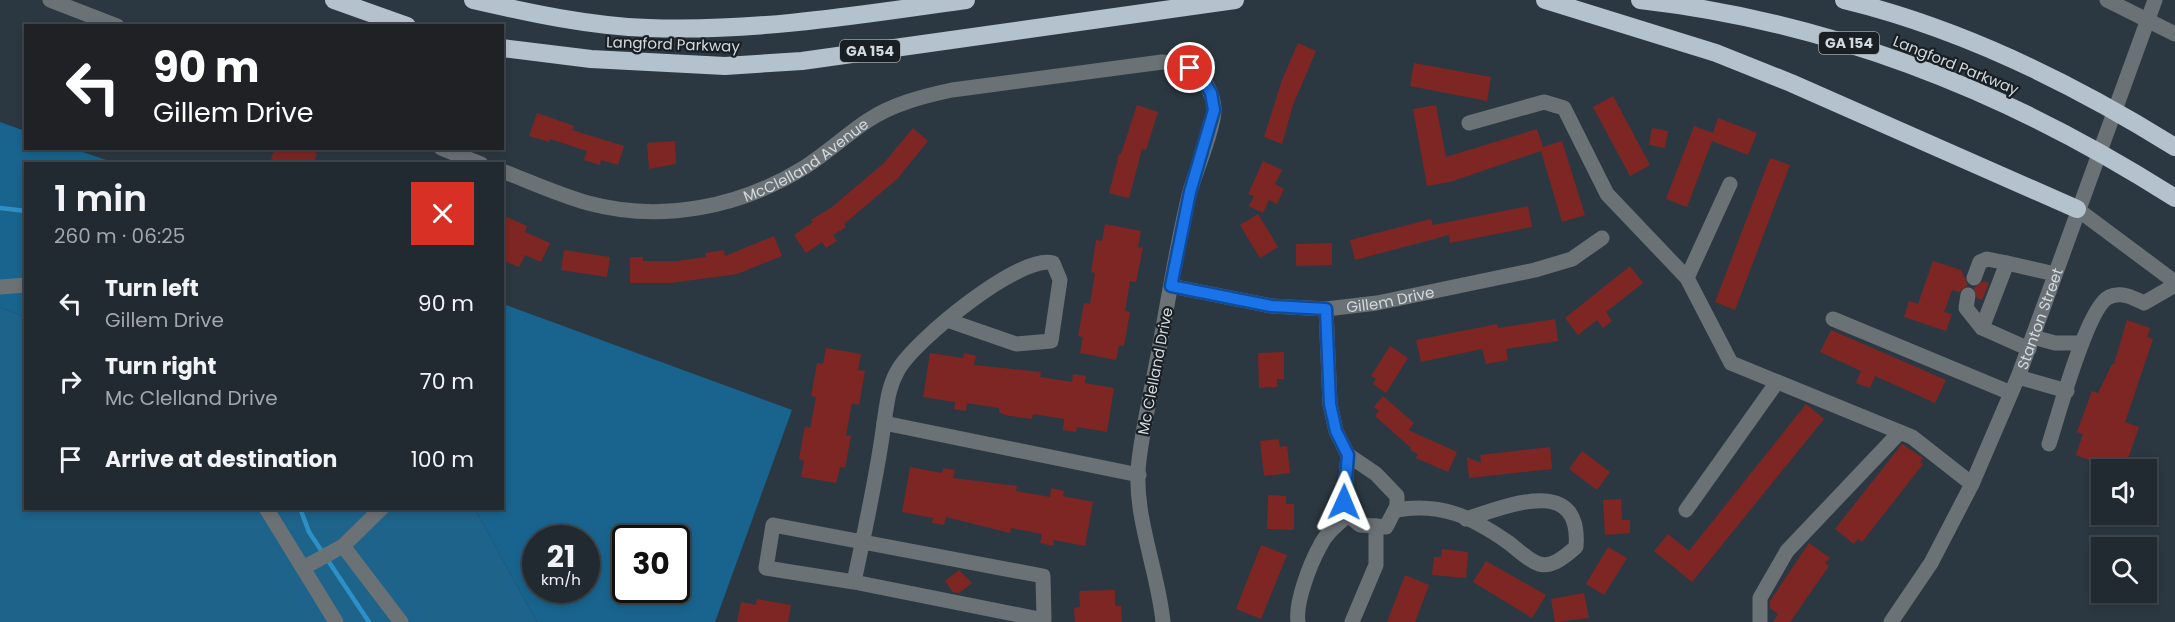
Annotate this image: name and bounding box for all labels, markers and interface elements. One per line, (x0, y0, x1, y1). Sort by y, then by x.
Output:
street label: Langford Parkway (1890, 30, 2022, 100)
street label: Langford Parkway (606, 31, 741, 57)
road number: GA 154 (1819, 32, 1879, 54)
text: 90 m (153, 38, 260, 97)
road number: GA 154 (840, 40, 900, 62)
pin (1164, 42, 1215, 93)
icon: left (54, 48, 132, 126)
icon: arrive (1173, 51, 1206, 84)
text: Gillem Drive (153, 94, 313, 131)
street label: McClelland Avenue (740, 113, 872, 206)
text: 1 min (54, 173, 147, 224)
button: close (411, 182, 474, 245)
text: 260 m · 06:25 (54, 222, 185, 250)
street label: Stanton Street (2011, 265, 2067, 372)
text: Turn left (105, 273, 199, 304)
street label: Gillem Drive (1345, 281, 1436, 317)
icon: left (54, 287, 87, 320)
text: 90 m (418, 288, 474, 319)
street label: Mc Clelland Drive (1132, 305, 1178, 437)
text: Gillem Drive (105, 306, 224, 334)
text: Turn right (105, 351, 216, 382)
icon: right (54, 365, 87, 398)
text: 70 m (420, 366, 474, 397)
text: Mc Clelland Drive (105, 384, 278, 412)
icon: arrive (54, 443, 87, 476)
text: Arrive at destination (105, 444, 337, 475)
text: 100 m (411, 444, 474, 475)
map controls (2091, 459, 2157, 603)
button: sound (2091, 459, 2157, 525)
position arrow (1312, 470, 1376, 534)
speed limit sign: 30 (612, 525, 690, 603)
text: 21 (547, 535, 575, 578)
button: search (2091, 537, 2157, 603)
text: km/h (541, 569, 581, 590)

